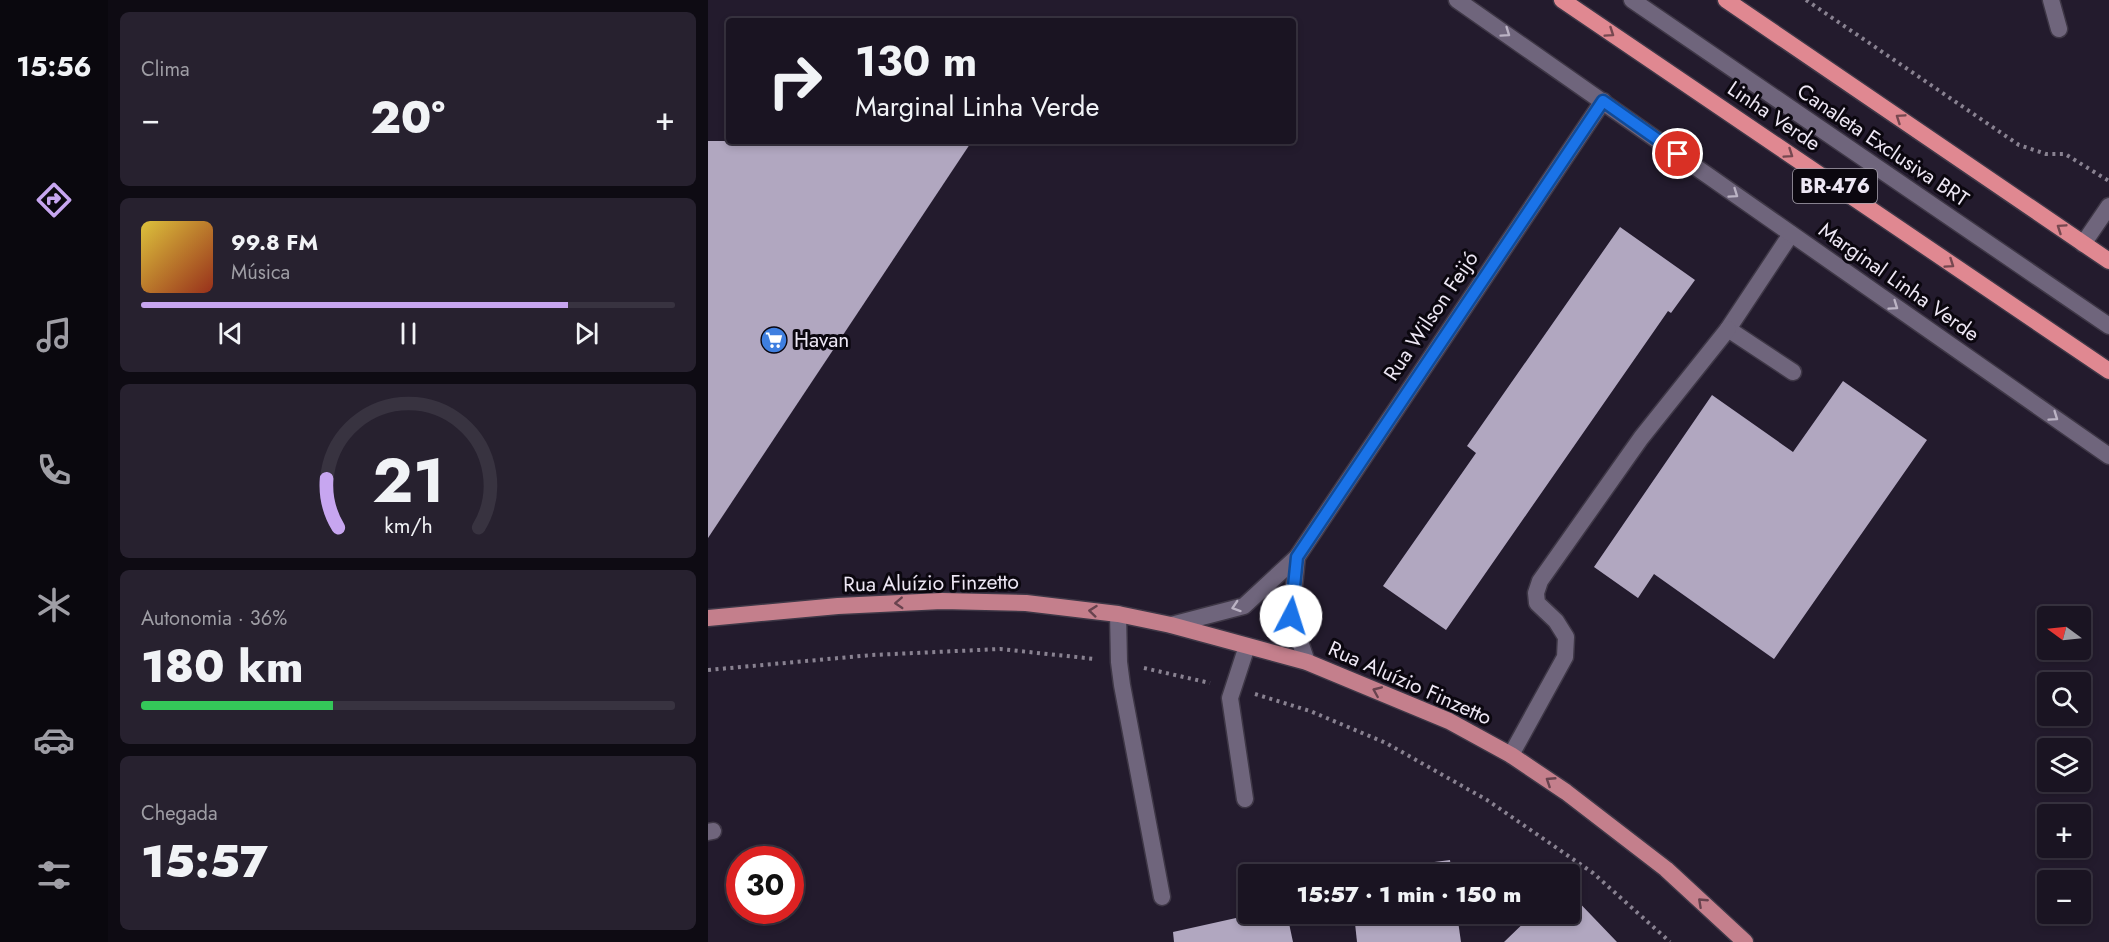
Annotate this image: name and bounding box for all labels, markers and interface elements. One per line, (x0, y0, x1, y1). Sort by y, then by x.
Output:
one-way arrow (1499, 26, 1510, 37)
one-way arrow (1604, 26, 1615, 37)
text: 130 m (855, 31, 977, 92)
icon: right (756, 42, 834, 120)
text: 15:56 (16, 47, 92, 86)
text: Clima (141, 55, 190, 84)
street label: Linha Verde (1722, 74, 1827, 158)
street label: Canaleta Exclusiva BRT (1791, 76, 1975, 214)
text: 20° (370, 85, 445, 150)
text: Marginal Linha Verde (855, 87, 1099, 126)
text: − (141, 95, 160, 142)
text: + (655, 95, 675, 142)
one-way arrow (1895, 114, 1906, 125)
pin (1652, 128, 1703, 179)
icon: arrive (1661, 137, 1694, 170)
one-way arrow (1782, 147, 1793, 158)
road number: BR-476 (1793, 169, 1877, 203)
icon: directions (33, 179, 75, 221)
one-way arrow (1727, 187, 1738, 198)
street label: Marginal Linha Verde (1813, 215, 1986, 349)
one-way arrow (2056, 224, 2067, 235)
text: 99.8 FM (231, 226, 318, 258)
street label: Rua Wilson Feijó (1377, 245, 1485, 387)
one-way arrow (1944, 257, 1955, 268)
text: Música (231, 258, 290, 287)
one-way arrow (1887, 299, 1898, 310)
icon: music (33, 314, 75, 356)
icon: previous (214, 317, 247, 350)
icon: pause (392, 317, 425, 350)
icon: next (570, 317, 603, 350)
supermarket icon: Havan (759, 325, 789, 355)
place label: Havan (794, 325, 849, 355)
one-way arrow (2047, 410, 2058, 421)
text: 21 (372, 435, 444, 525)
icon: phone (33, 449, 75, 491)
text: km/h (384, 510, 432, 541)
street label: Rua Aluízio Finzetto (843, 566, 1019, 600)
icon: climate (33, 584, 75, 626)
position arrow (1259, 584, 1323, 648)
one-way arrow (894, 597, 903, 610)
one-way arrow (1231, 600, 1242, 612)
text: Autonomia · 36% (141, 604, 287, 633)
one-way arrow (1089, 605, 1098, 618)
north arrow (2037, 606, 2091, 660)
map controls (2037, 606, 2091, 924)
text: 180 km (141, 634, 303, 699)
street label: Rua Aluízio Finzetto (1324, 634, 1496, 732)
button: search (2037, 672, 2091, 726)
one-way arrow (1373, 686, 1384, 698)
icon: car (33, 719, 75, 761)
button: layers (2037, 738, 2091, 792)
one-way arrow (1546, 776, 1556, 788)
text: Chegada (141, 799, 218, 828)
button: + (2037, 804, 2091, 858)
text: 15:57 (141, 829, 268, 894)
speed limit sign: 30 (726, 846, 804, 924)
icon: filters (33, 854, 75, 896)
button: − (2037, 870, 2091, 924)
text: 15:57 · 1 min · 150 m (1297, 878, 1521, 910)
one-way arrow (1698, 898, 1709, 909)

